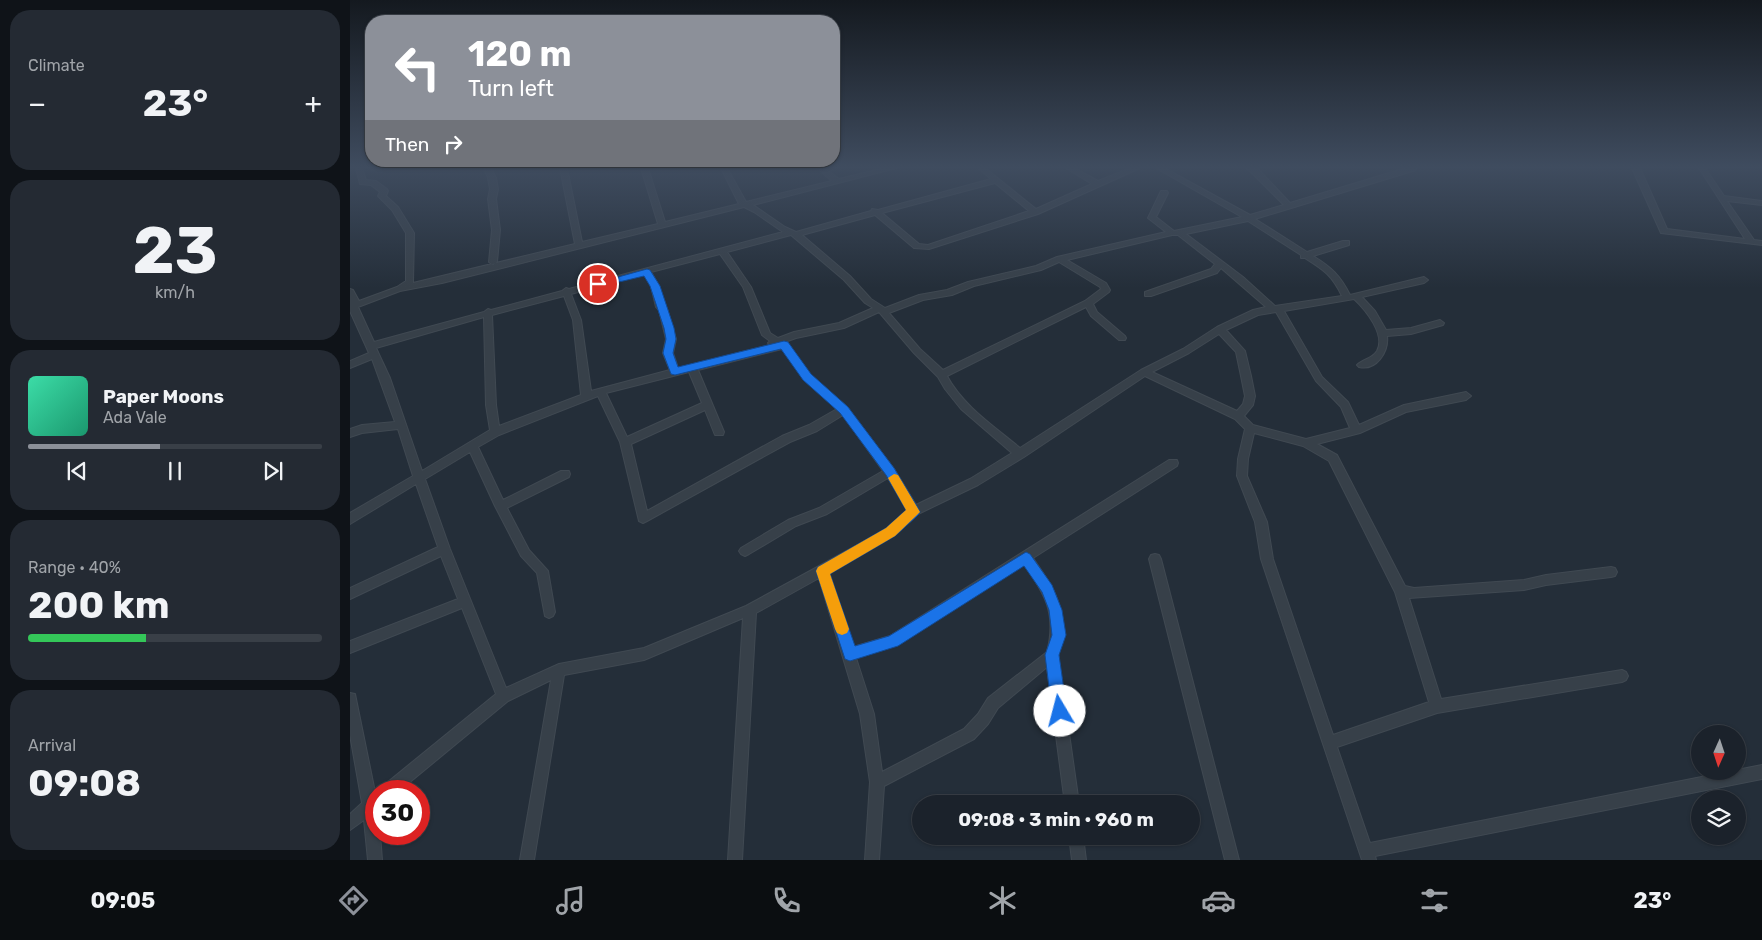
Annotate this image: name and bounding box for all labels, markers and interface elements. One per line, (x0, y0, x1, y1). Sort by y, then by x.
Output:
text: 120 m (468, 33, 571, 75)
icon: left (385, 35, 450, 100)
text: Climate (28, 56, 85, 75)
text: Turn left (468, 75, 554, 102)
text: 23° (143, 80, 208, 126)
text: − (28, 87, 46, 120)
text: + (305, 87, 322, 120)
icon: right (439, 130, 467, 158)
text: Then (385, 133, 429, 156)
text: 23 (132, 212, 218, 289)
pin (577, 263, 619, 305)
icon: arrive (584, 270, 612, 298)
text: km/h (155, 283, 195, 302)
text: Paper Moons (103, 385, 224, 408)
text: Ada Vale (103, 408, 167, 427)
icon: previous (63, 457, 91, 485)
icon: pause (161, 457, 189, 485)
icon: next (259, 457, 287, 485)
text: Range · 40% (28, 558, 121, 577)
text: 200 km (28, 582, 170, 628)
position arrow (1033, 684, 1085, 736)
north arrow (1691, 725, 1746, 780)
map controls (1691, 725, 1746, 845)
text: Arrival (28, 736, 76, 755)
text: 09:08 (28, 760, 141, 806)
speed limit sign: 30 (365, 780, 430, 845)
button: layers (1691, 790, 1746, 845)
text: 09:08 · 3 min · 960 m (958, 808, 1154, 831)
icon: directions (336, 883, 371, 918)
icon: music (553, 883, 588, 918)
icon: phone (769, 883, 804, 918)
icon: climate (985, 883, 1020, 918)
icon: car (1201, 883, 1236, 918)
icon: filters (1417, 883, 1452, 918)
text: 09:05 (91, 887, 155, 914)
text: 23° (1633, 887, 1671, 914)

